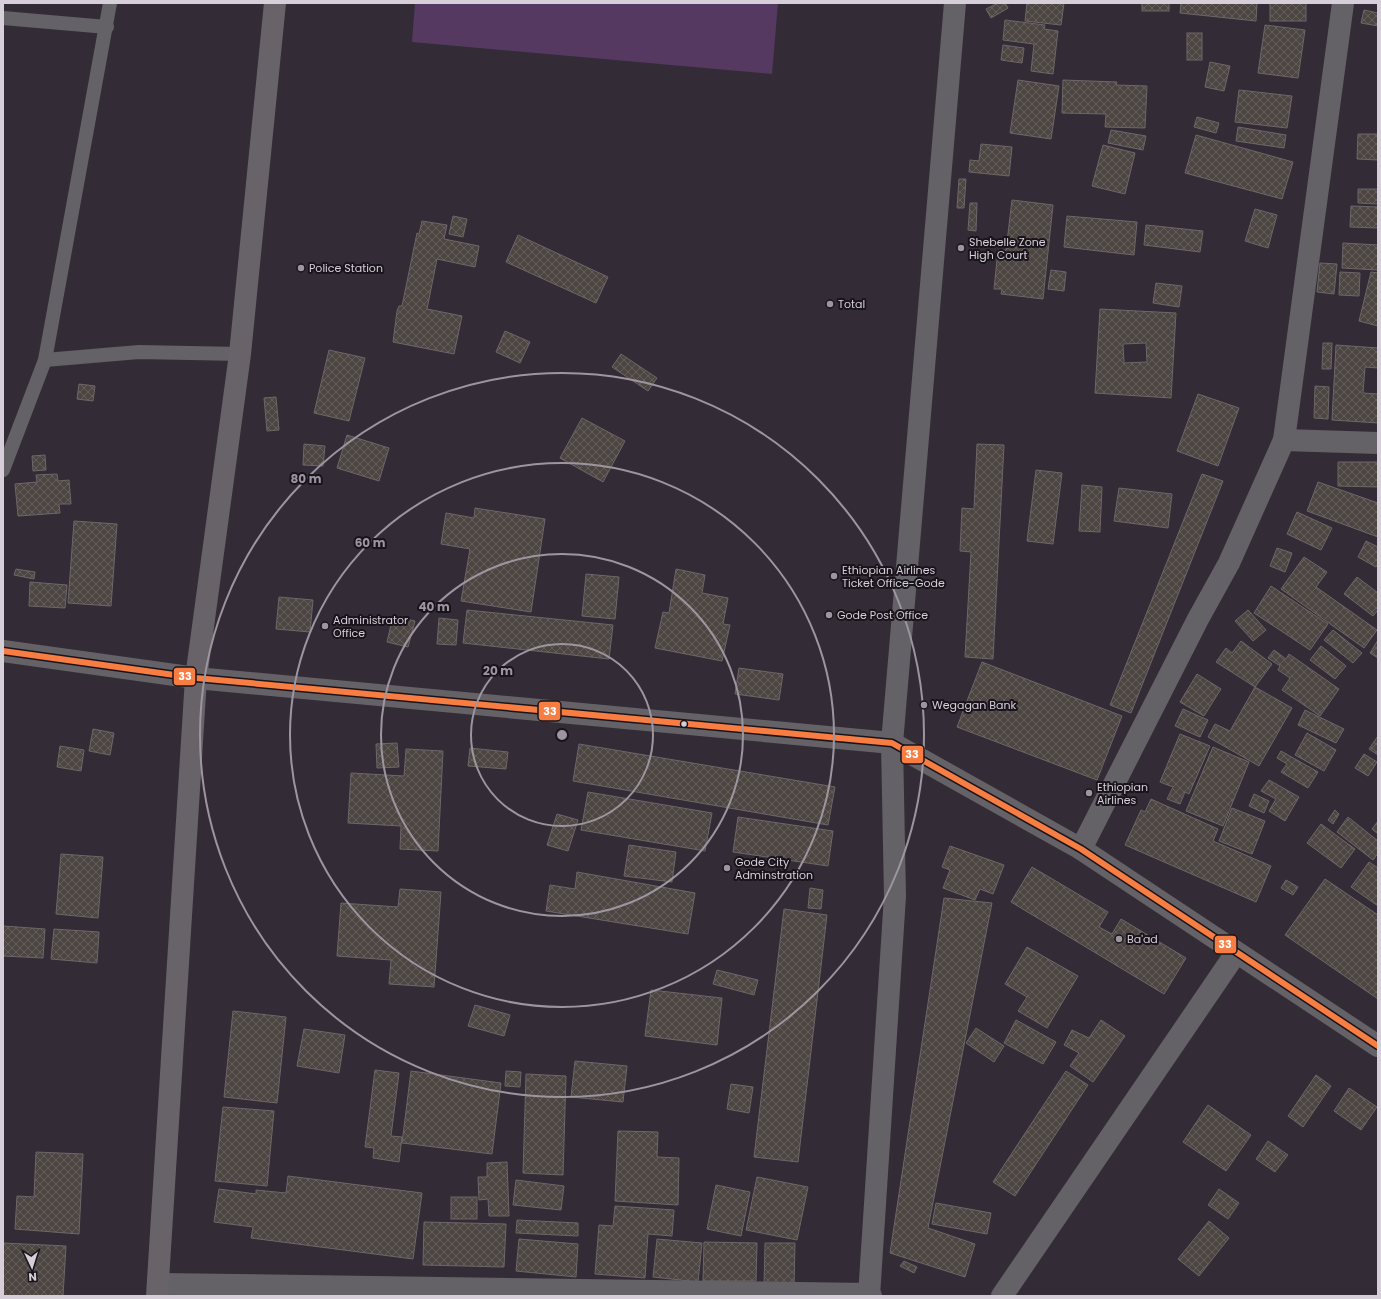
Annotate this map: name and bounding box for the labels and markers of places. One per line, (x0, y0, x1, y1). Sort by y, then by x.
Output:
place label: Shebelle Zone High Court (969, 234, 1046, 263)
marker: Shebelle Zone High Court (956, 243, 966, 253)
place label: Police Station (309, 260, 383, 276)
marker: Police Station (296, 263, 306, 273)
place label: Total (838, 296, 865, 312)
marker: Total (825, 299, 835, 309)
place label: Ethiopian Airlines Ticket Office-Gode (842, 562, 945, 591)
marker: Ethiopian Airlines Ticket Office-Gode (829, 571, 839, 581)
place label: Gode Post Office (837, 607, 928, 623)
marker: Gode Post Office (824, 610, 834, 620)
place label: Administrator Office (333, 612, 408, 641)
marker: Administrator Office (320, 621, 330, 631)
place label: Wegagan Bank (932, 697, 1016, 713)
marker: Wegagan Bank (919, 700, 929, 710)
unlabelled marker (679, 719, 689, 729)
centre of rings (555, 728, 569, 742)
place label: Ethiopian Airlines (1097, 779, 1148, 808)
marker: Ethiopian Airlines (1084, 788, 1094, 798)
place label: Gode City Adminstration (735, 854, 813, 883)
marker: Gode City Adminstration (722, 863, 732, 873)
place label: Ba'ad (1127, 931, 1158, 947)
marker: Ba'ad (1114, 934, 1124, 944)

